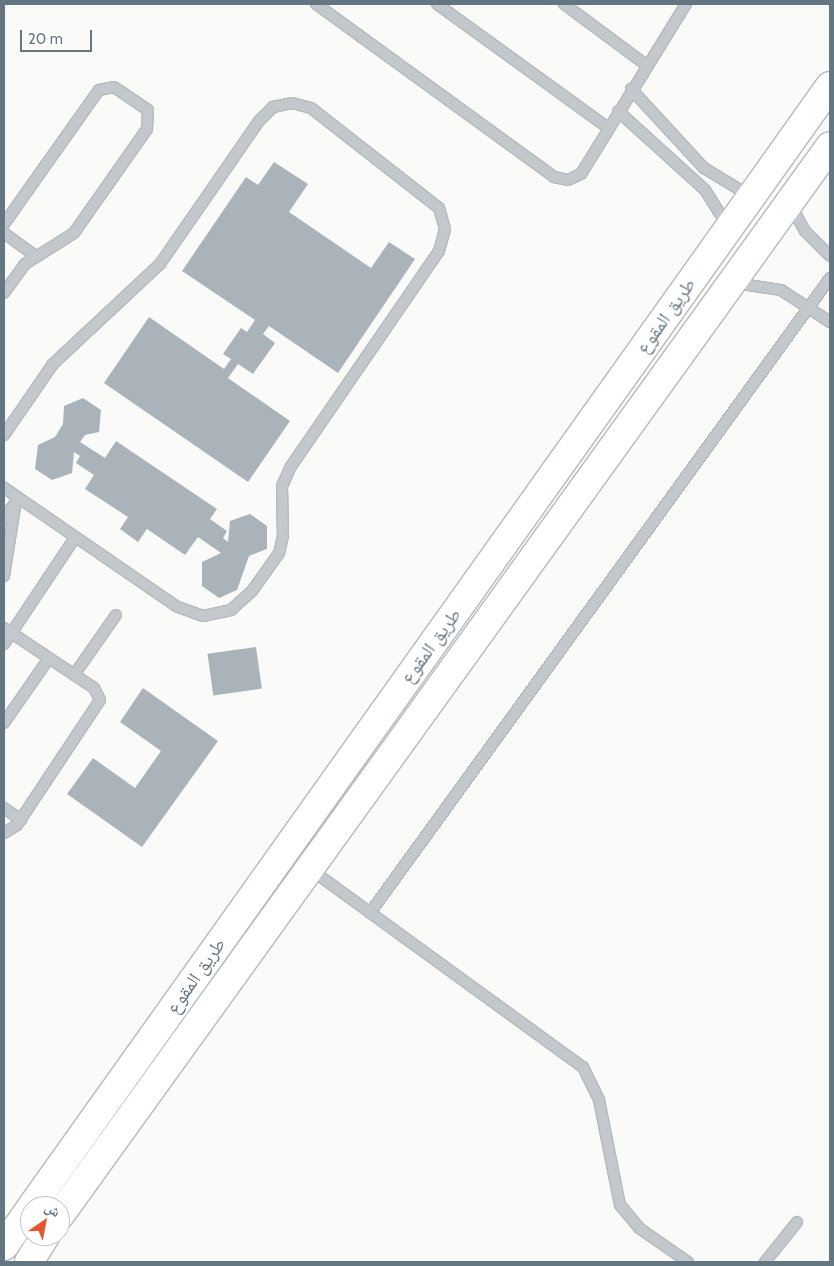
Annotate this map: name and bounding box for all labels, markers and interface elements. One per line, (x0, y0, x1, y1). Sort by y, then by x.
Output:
scale bar (22, 20, 95, 52)
text: 20 m (28, 30, 63, 48)
street label: طريق المقوع (632, 274, 700, 358)
street label: طريق المقوع (396, 604, 466, 688)
street label: طريق المقوع (162, 934, 230, 1018)
north arrow (20, 1196, 70, 1246)
text: ش (41, 1198, 64, 1221)

